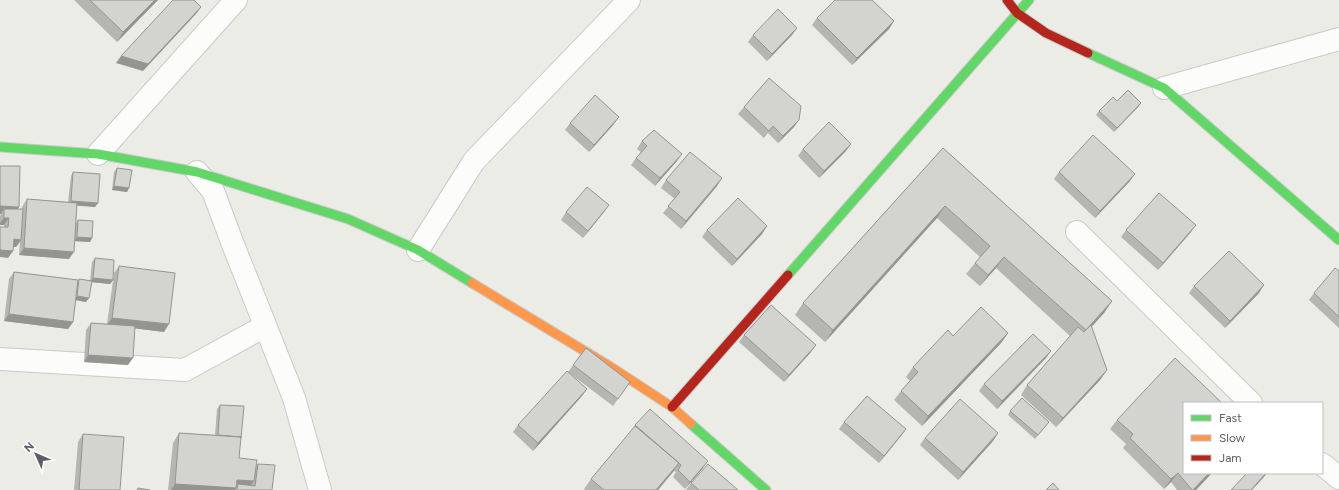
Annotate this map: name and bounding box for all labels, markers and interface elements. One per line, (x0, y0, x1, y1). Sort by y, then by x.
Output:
legend (1183, 402, 1323, 474)
text: Fast (1219, 411, 1242, 425)
text: Slow (1219, 431, 1246, 445)
north arrow (16, 434, 56, 474)
text: N (22, 440, 37, 455)
text: Jam (1219, 451, 1242, 465)

